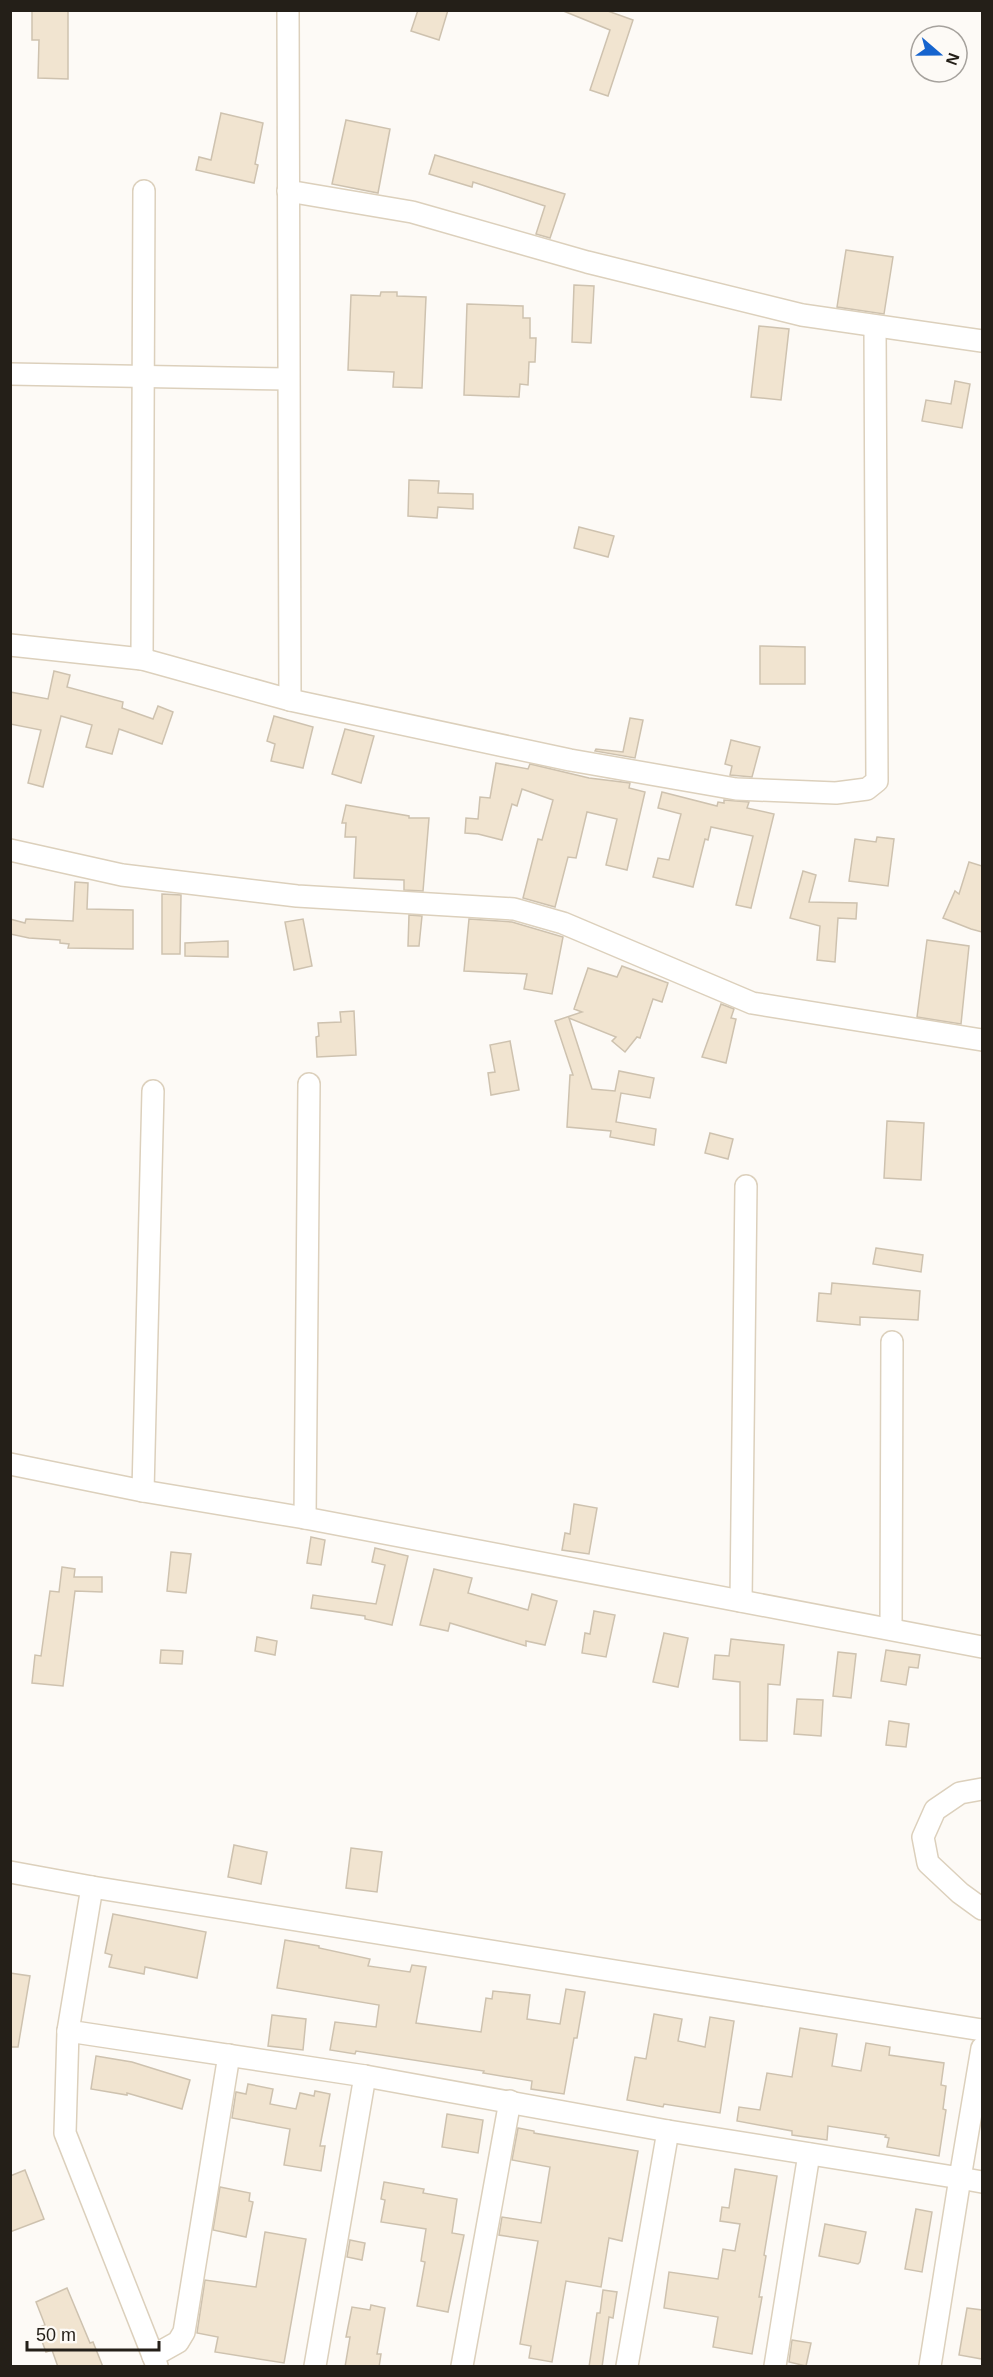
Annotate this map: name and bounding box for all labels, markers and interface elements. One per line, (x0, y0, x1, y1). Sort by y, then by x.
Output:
north arrow (909, 24, 969, 84)
text: N (943, 51, 963, 67)
scale bar (27, 2314, 159, 2352)
text: 50 m (36, 2325, 76, 2345)

